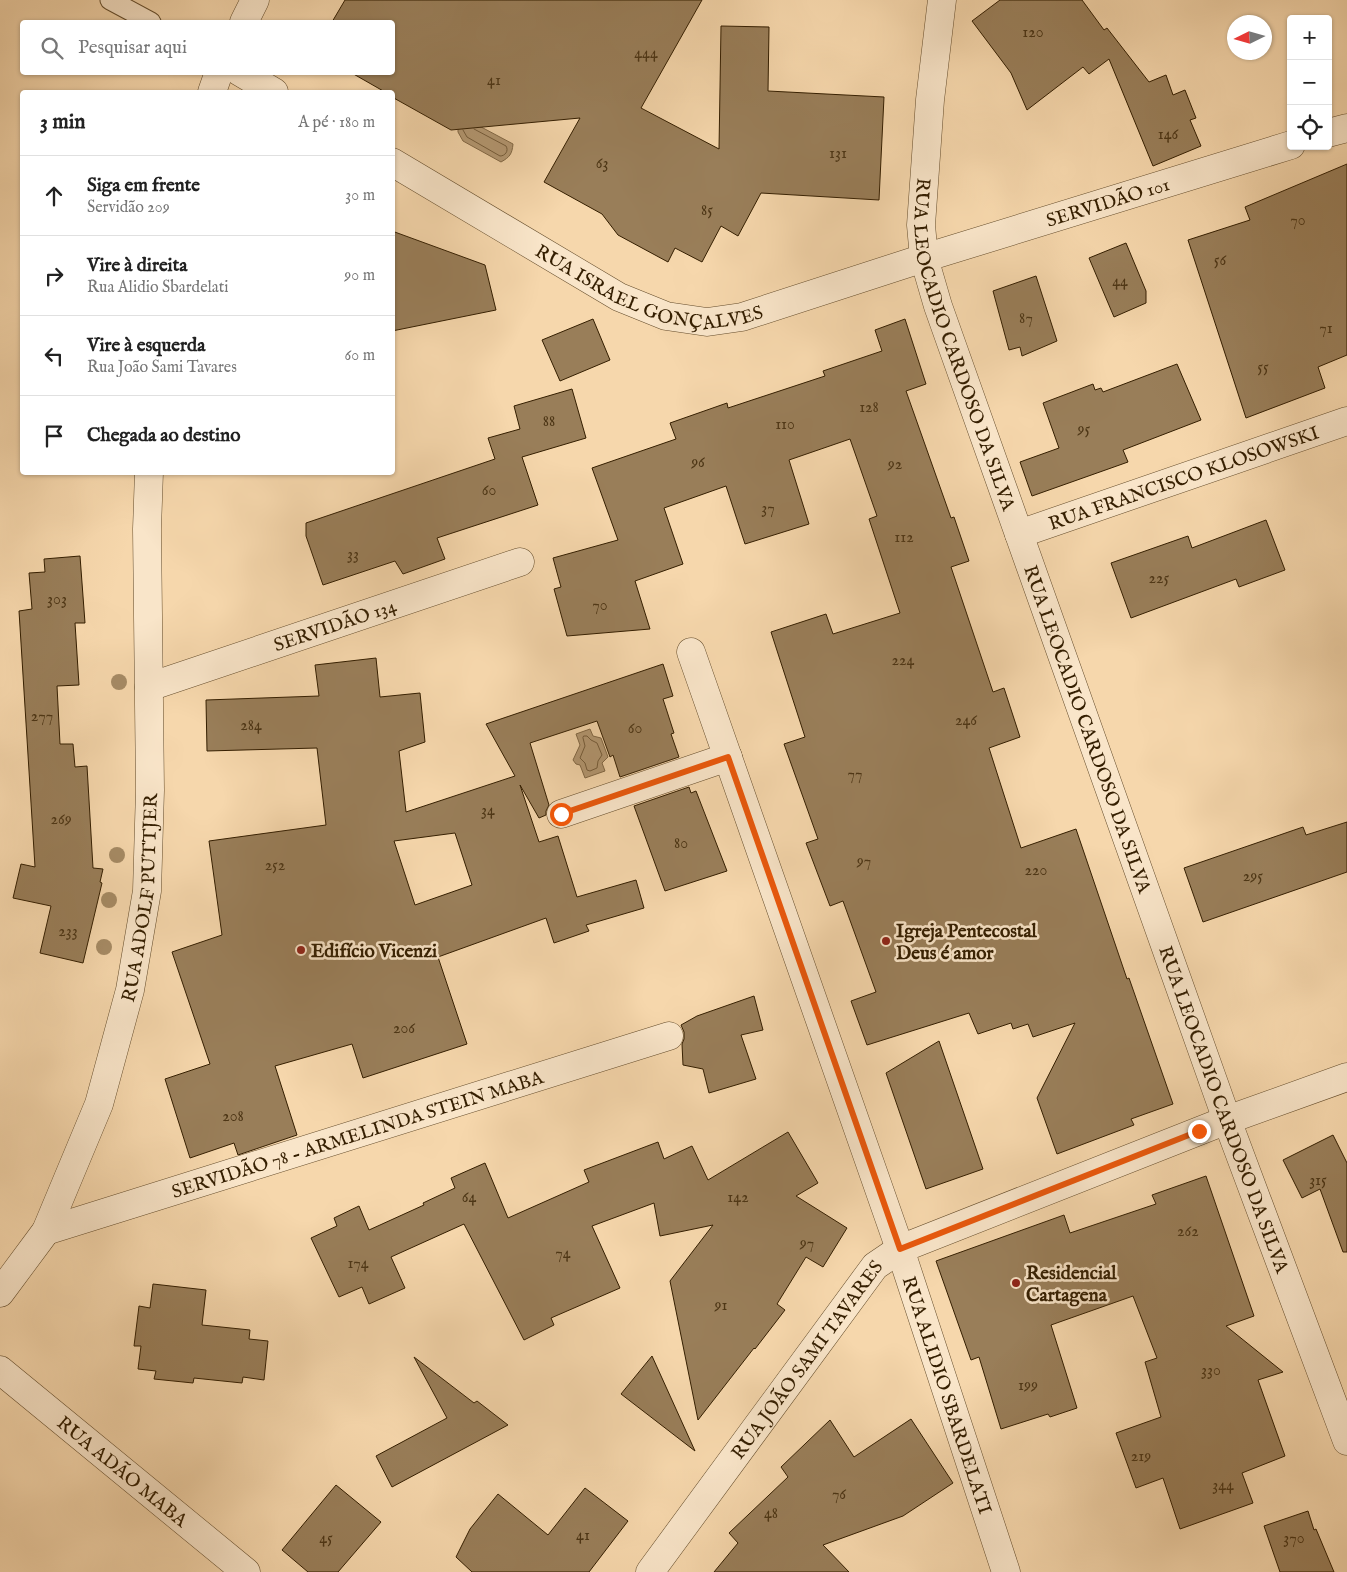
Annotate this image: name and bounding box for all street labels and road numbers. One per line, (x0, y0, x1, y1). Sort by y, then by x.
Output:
street label: SERVIDÃO 101 (1043, 173, 1173, 234)
street label: RUA LEOCADIO CARDOSO DA SILVA (907, 177, 1020, 515)
street label: RUA ISRAEL GONÇALVES (530, 240, 766, 337)
street label: RUA FRANCISCO KLOSOWSKI (1046, 422, 1323, 537)
street label: RUA LEOCADIO CARDOSO DA SILVA (1017, 562, 1156, 898)
street label: SERVIDÃO 134 (271, 594, 401, 658)
street label: RUA ADOLF PUTTJER (117, 793, 164, 1005)
street label: RUA LEOCADIO CARDOSO DA SILVA (1152, 943, 1294, 1278)
street label: SERVIDÃO 78 - ARMELINDA STEIN MABA (169, 1066, 548, 1205)
street label: RUA JOÃO SAMI TAVARES (727, 1256, 889, 1465)
street label: RUA ALIDIO SBARDELATI (896, 1273, 996, 1518)
street label: RUA ADÃO MABA (51, 1412, 193, 1534)

